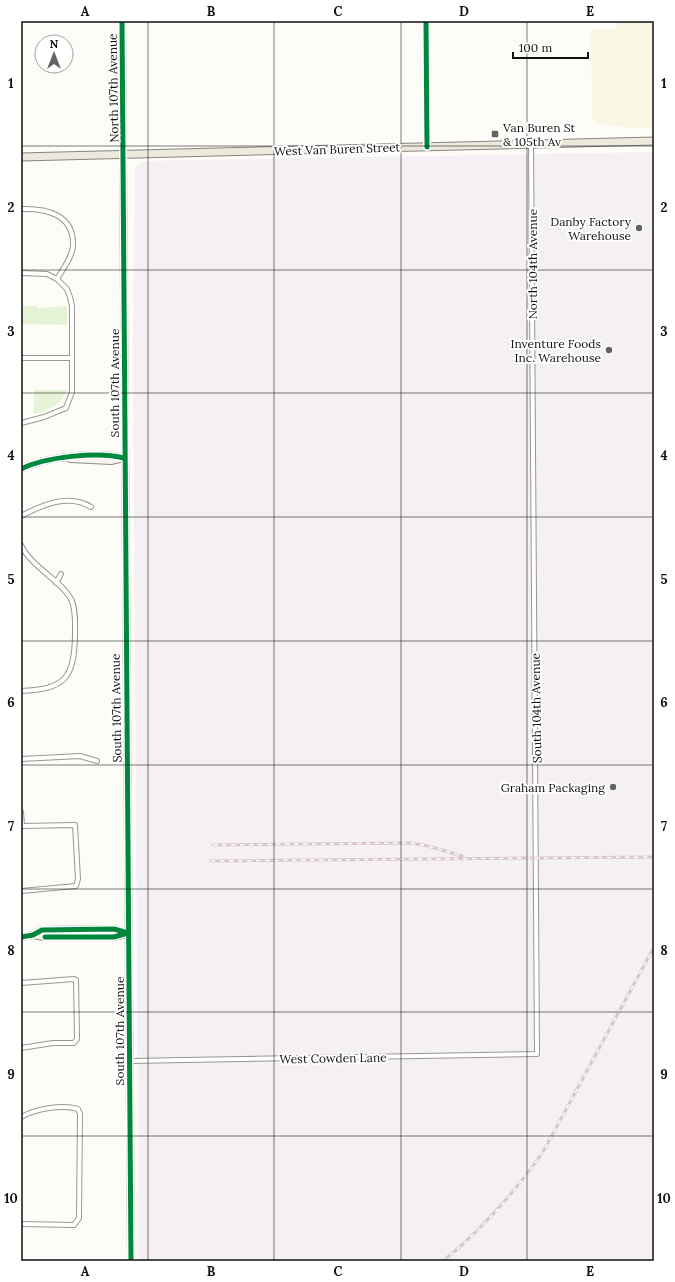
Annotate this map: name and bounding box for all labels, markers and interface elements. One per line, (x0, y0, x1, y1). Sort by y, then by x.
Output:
text: A (81, 3, 90, 20)
text: B (207, 3, 216, 20)
text: C (334, 3, 343, 20)
text: D (459, 3, 469, 20)
text: E (586, 3, 594, 20)
street label: North 107th Avenue (105, 33, 121, 143)
north arrow (34, 34, 74, 74)
scale bar (513, 34, 588, 60)
text: N (50, 37, 59, 51)
text: 100 m (519, 40, 552, 55)
text: 1 (8, 75, 14, 92)
text: 1 (661, 75, 667, 92)
place label: Van Buren St & 105th Av (502, 120, 576, 149)
marker: Van Buren St & 105th Av (490, 129, 500, 139)
street label: West Van Buren Street (274, 139, 401, 159)
text: 2 (8, 199, 15, 216)
text: 2 (661, 199, 668, 216)
street label: North 104th Avenue (525, 208, 540, 319)
place label: Danby Factory Warehouse (550, 214, 632, 243)
marker: Danby Factory Warehouse (634, 223, 644, 233)
text: 3 (7, 323, 15, 340)
text: 3 (660, 323, 668, 340)
street label: South 107th Avenue (107, 328, 122, 437)
place label: Inventure Foods Inc. Warehouse (511, 336, 601, 365)
marker: Inventure Foods Inc. Warehouse (604, 345, 614, 355)
text: 4 (7, 447, 15, 464)
text: 4 (660, 447, 668, 464)
text: 5 (7, 571, 15, 588)
text: 5 (660, 571, 668, 588)
street label: South 104th Avenue (528, 652, 544, 763)
street label: South 107th Avenue (108, 653, 124, 763)
text: 6 (7, 694, 15, 711)
text: 6 (660, 694, 668, 711)
place label: Graham Packaging (501, 780, 605, 795)
marker: Graham Packaging (608, 782, 618, 792)
text: 7 (8, 818, 14, 835)
text: 7 (661, 818, 667, 835)
text: 8 (7, 942, 15, 959)
text: 8 (660, 942, 668, 959)
street label: South 107th Avenue (112, 976, 127, 1085)
street label: West Cowden Lane (279, 1050, 387, 1066)
text: 9 (7, 1066, 15, 1083)
text: 9 (660, 1066, 668, 1083)
text: 10 (4, 1190, 18, 1207)
text: 10 (657, 1190, 671, 1207)
text: A (81, 1263, 90, 1280)
text: B (207, 1263, 216, 1280)
text: C (334, 1263, 343, 1280)
text: D (459, 1263, 469, 1280)
text: E (586, 1263, 594, 1280)

